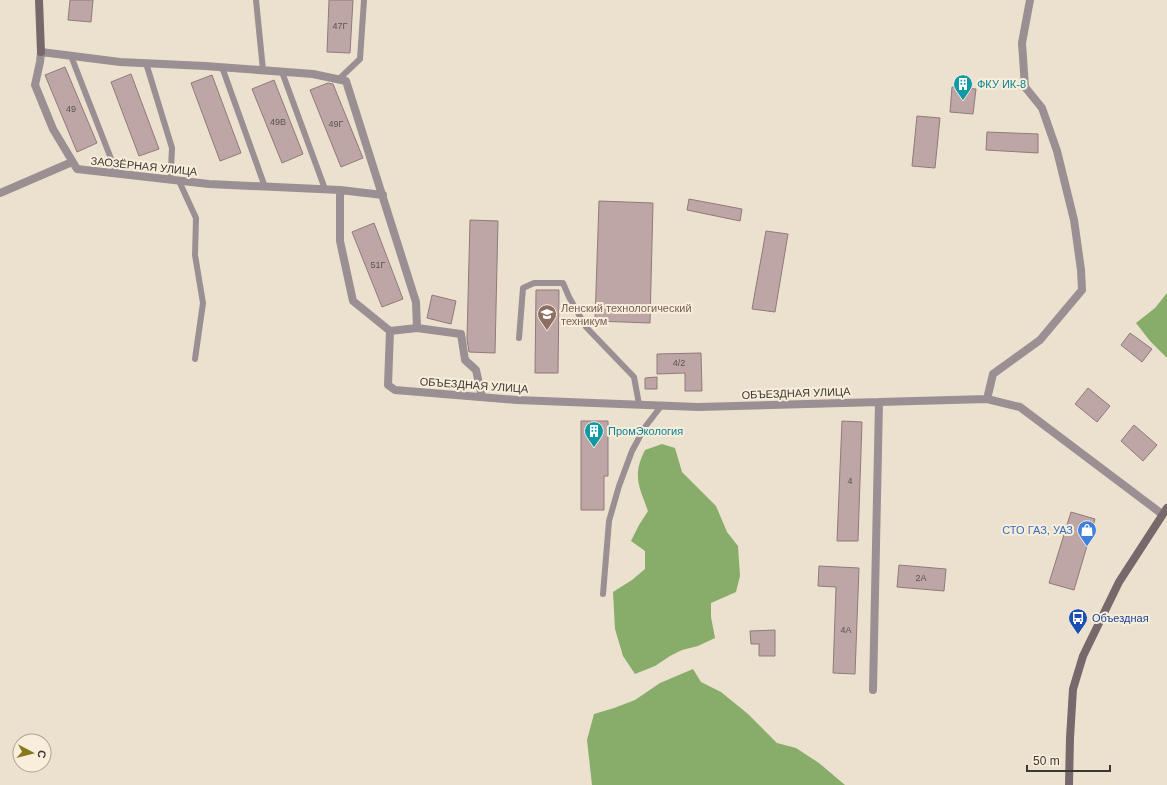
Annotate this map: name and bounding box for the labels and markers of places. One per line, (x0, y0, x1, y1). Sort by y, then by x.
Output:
building icon: ФКУ ИК-8 (952, 73, 974, 101)
place label: ФКУ ИК-8 (977, 78, 1026, 90)
place label: Ленский технологический техникум (561, 302, 692, 327)
school or university icon: Ленский технологический техникум (536, 303, 558, 331)
building icon: ПромЭкология (583, 420, 605, 448)
place label: ПромЭкология (608, 425, 683, 437)
shop icon: СТО ГАЗ, УАЗ (1076, 519, 1098, 547)
place label: СТО ГАЗ, УАЗ (1002, 524, 1073, 536)
bus stop icon: Объездная (1067, 607, 1089, 635)
place label: Объездная (1092, 612, 1149, 624)

